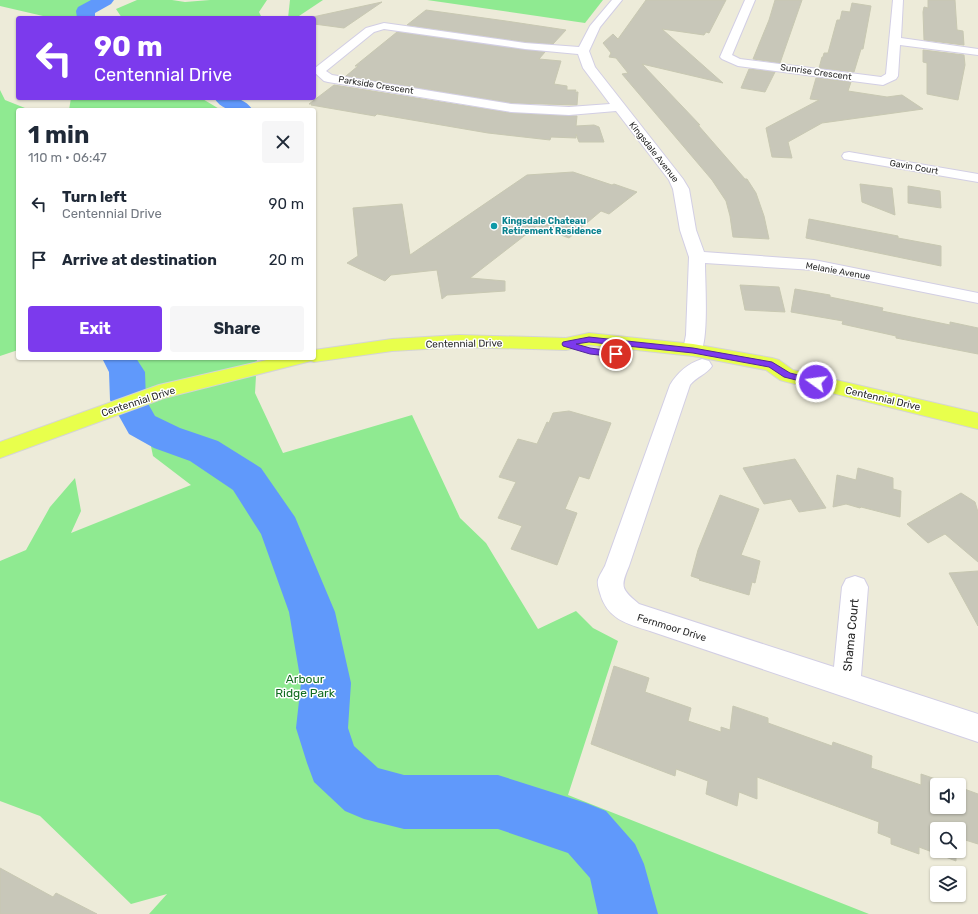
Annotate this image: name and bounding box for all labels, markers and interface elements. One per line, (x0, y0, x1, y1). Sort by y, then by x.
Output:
text: 90 m (94, 30, 163, 63)
icon: left (28, 32, 80, 84)
street label: Sunrise Crescent (780, 62, 853, 82)
text: Centennial Drive (94, 64, 232, 86)
street label: Parkside Crescent (338, 74, 415, 96)
street label: Kingsdale Avenue (627, 120, 681, 184)
text: 1 min (28, 121, 89, 149)
button: close (262, 121, 304, 163)
text: 110 m · 06:47 (28, 150, 107, 165)
street label: Gavin Court (889, 158, 940, 176)
text: Turn left (62, 188, 127, 206)
icon: left (28, 193, 50, 215)
text: 90 m (269, 195, 304, 213)
text: Centennial Drive (62, 206, 162, 221)
place label: Kingsdale Chateau Retirement Residence (502, 216, 602, 236)
marker: Kingsdale Chateau Retirement Residence (489, 221, 499, 231)
icon: arrive (28, 249, 50, 271)
text: Arrive at destination (62, 251, 217, 269)
text: 20 m (269, 251, 304, 269)
street label: Melanie Avenue (805, 260, 871, 282)
button: Exit (28, 306, 162, 352)
button: Share (170, 306, 304, 352)
street label: Centennial Drive (426, 337, 503, 351)
pin (599, 337, 633, 371)
icon: arrive (605, 343, 627, 365)
position arrow (795, 361, 837, 403)
street label: Centennial Drive (100, 384, 177, 420)
street label: Centennial Drive (844, 384, 922, 414)
street label: Shama Court (840, 598, 862, 672)
street label: Fernmoor Drive (636, 612, 708, 644)
park label: Arbour Ridge Park (275, 672, 336, 700)
map controls (930, 778, 966, 902)
button: sound (930, 778, 966, 814)
button: search (930, 822, 966, 858)
button: layers (930, 866, 966, 902)

